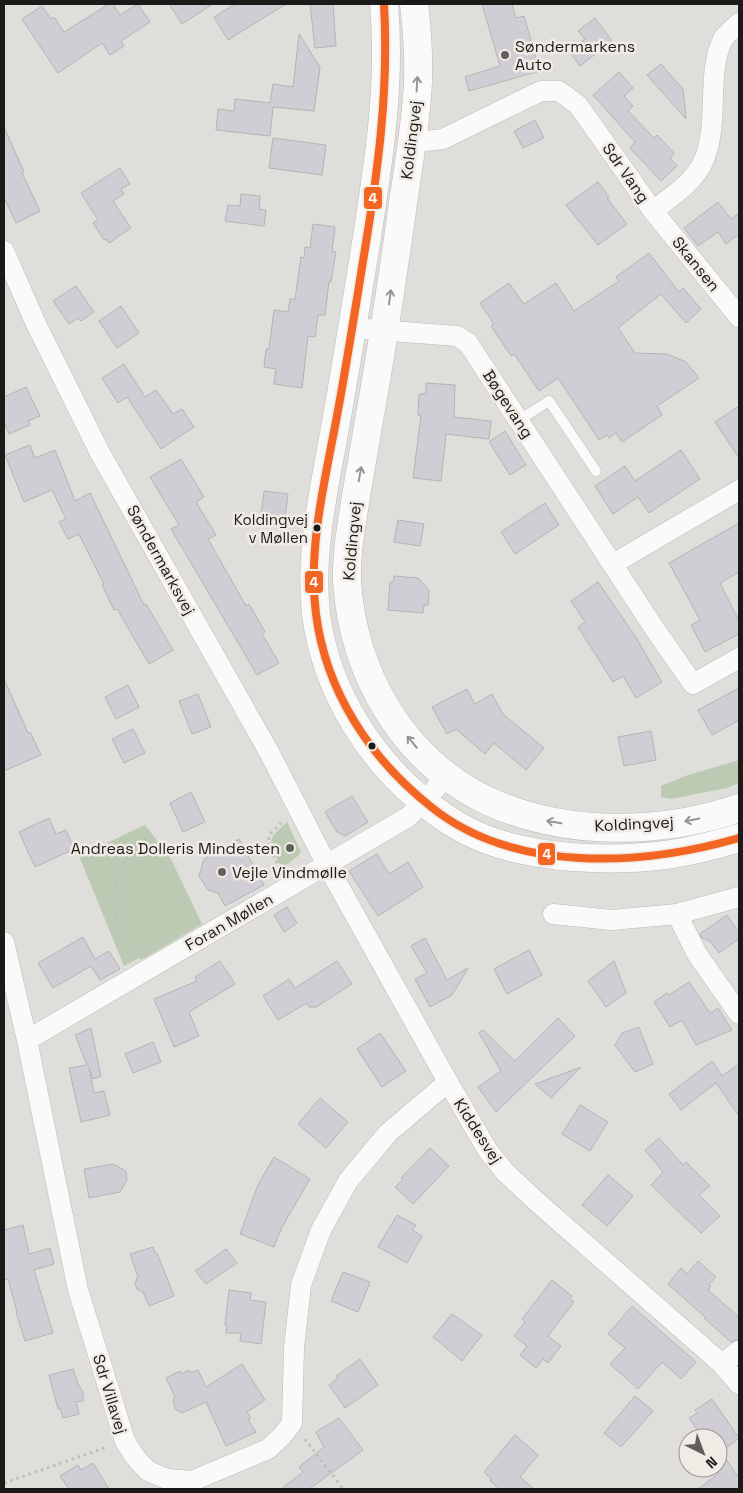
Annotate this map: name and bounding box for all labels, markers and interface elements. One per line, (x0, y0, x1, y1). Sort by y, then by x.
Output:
place label: Søndermarkens Auto (515, 36, 635, 75)
marker: Søndermarkens Auto (499, 49, 511, 61)
one-way arrow (413, 76, 422, 92)
street label: Koldingvej (396, 99, 426, 181)
street label: Sdr Vang (598, 139, 654, 207)
line badge: 4 (363, 186, 383, 210)
text: 4 (369, 189, 378, 207)
street label: Skansen (667, 232, 725, 296)
one-way arrow (385, 289, 395, 305)
street label: Bøgevang (478, 366, 538, 442)
one-way arrow (355, 467, 365, 483)
street label: Søndermarksvej (122, 501, 200, 619)
street label: Koldingvej (338, 501, 366, 581)
place label: Koldingvej v Møllen (234, 510, 308, 547)
marker: Koldingvej v Møllen (312, 523, 322, 533)
line badge: 4 (304, 570, 324, 594)
text: 4 (310, 573, 319, 591)
one-way arrow (406, 736, 417, 749)
unlabelled marker (367, 741, 377, 751)
street label: Koldingvej (594, 811, 674, 837)
one-way arrow (684, 815, 700, 825)
one-way arrow (546, 817, 562, 827)
place label: Andreas Dolleris Mindesten (71, 838, 280, 859)
marker: Andreas Dolleris Mindesten (284, 842, 296, 854)
line badge: 4 (537, 842, 556, 866)
text: 4 (543, 845, 552, 863)
place label: Vejle Vindmølle (232, 862, 347, 883)
marker: Vejle Vindmølle (216, 866, 228, 878)
street label: Foran Møllen (181, 888, 277, 956)
street label: Kiddesvej (449, 1094, 507, 1168)
street label: Sdr Villavej (88, 1352, 132, 1436)
north arrow (678, 1428, 728, 1478)
text: N (702, 1453, 721, 1472)

